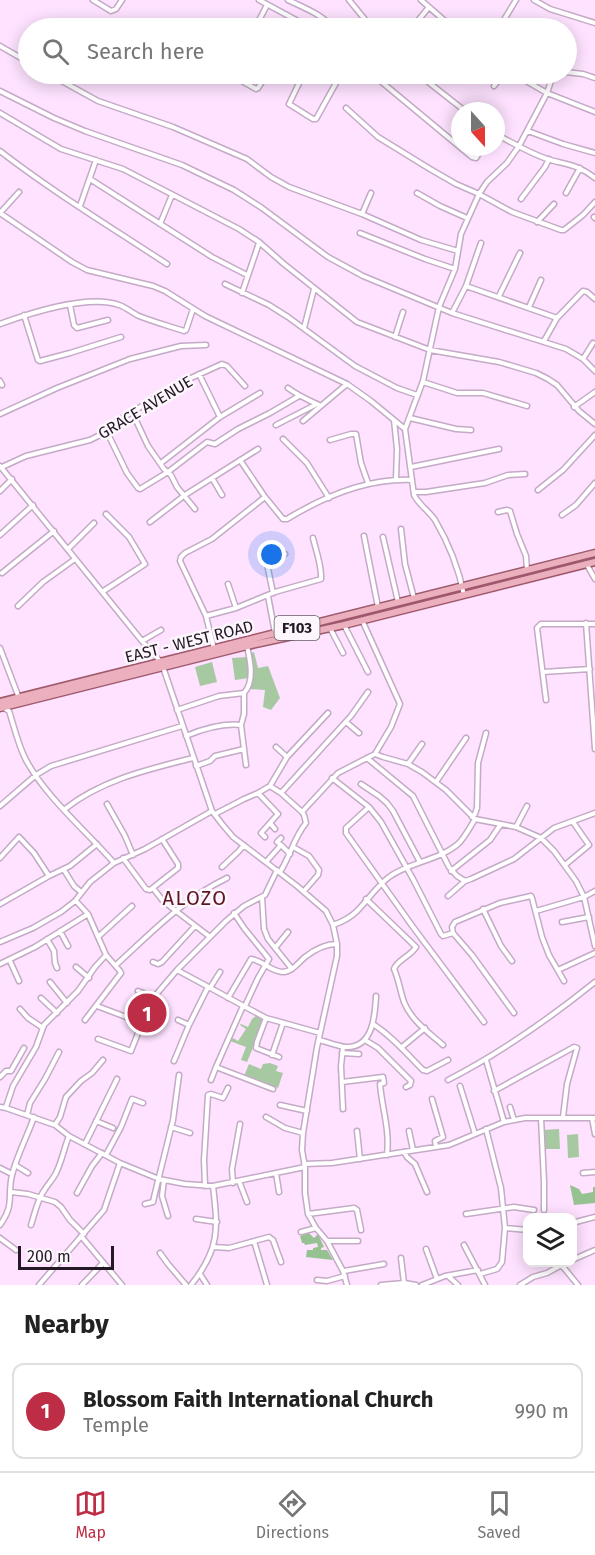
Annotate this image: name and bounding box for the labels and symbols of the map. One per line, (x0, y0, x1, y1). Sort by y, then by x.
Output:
north arrow (451, 102, 505, 156)
street label: GRACE AVENUE (94, 372, 196, 443)
your location (257, 540, 286, 569)
street label: EAST - WEST ROAD (123, 616, 255, 667)
road number: F103 (274, 616, 320, 640)
district label: ALOZO (162, 886, 228, 910)
pin: 1 (128, 990, 166, 1036)
scale bar (18, 1243, 114, 1270)

